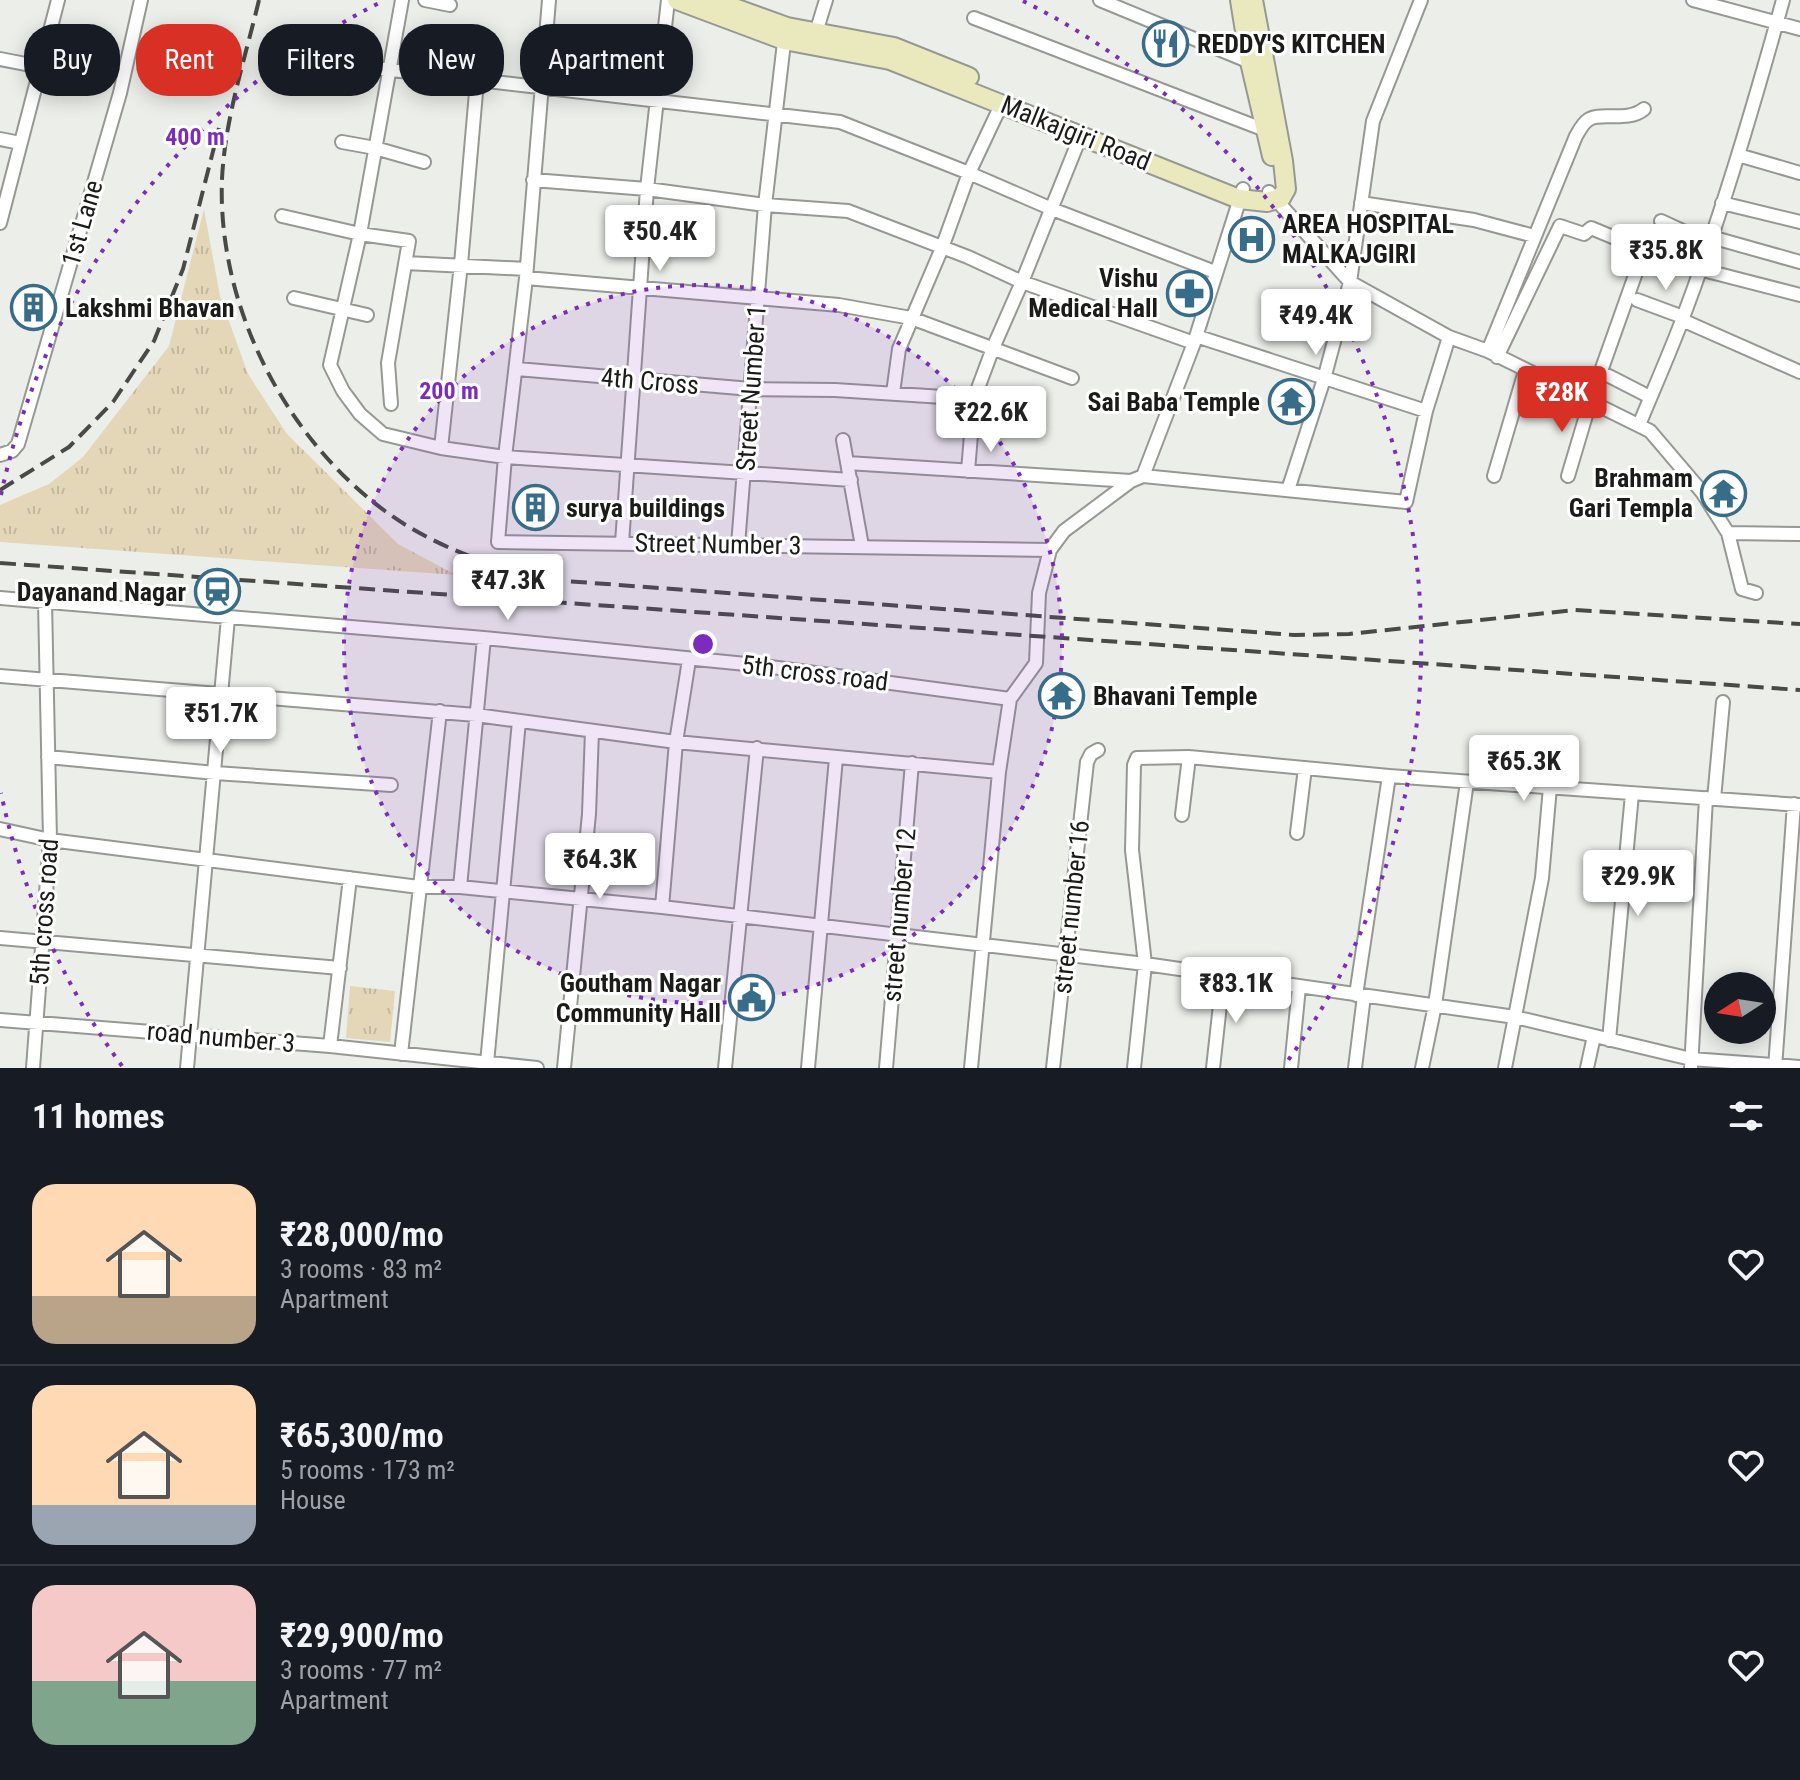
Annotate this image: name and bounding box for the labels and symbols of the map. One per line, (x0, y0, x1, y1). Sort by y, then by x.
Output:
restaurant icon: REDDY'S KITCHEN (1142, 20, 1190, 68)
place label: REDDY'S KITCHEN (1197, 29, 1386, 59)
street label: Malkajgiri Road (997, 89, 1155, 177)
text: 400 m (165, 123, 225, 151)
street label: 1st Lane (55, 177, 109, 269)
pin: ₹50.4K (595, 205, 725, 273)
place label: AREA HOSPITAL MALKAJGIRI (1282, 209, 1454, 269)
hospital icon: AREA HOSPITAL MALKAJGIRI (1227, 215, 1275, 263)
pin: ₹35.8K (1601, 224, 1731, 292)
place label: Vishu Medical Hall (1028, 263, 1158, 323)
pharmacy icon: Vishu Medical Hall (1165, 269, 1213, 317)
building icon: Lakshmi Bhavan (10, 284, 58, 332)
pin: ₹49.4K (1251, 289, 1381, 357)
place label: Lakshmi Bhavan (65, 293, 235, 323)
street label: Street Number 1 (730, 304, 772, 472)
street label: 4th Cross (600, 362, 700, 400)
pin: ₹28K (1515, 366, 1609, 434)
text: 200 m (419, 377, 479, 405)
temple icon: Sai Baba Temple (1267, 378, 1315, 426)
pin: ₹22.6K (926, 386, 1056, 454)
place label: Sai Baba Temple (1087, 387, 1260, 417)
place label: Brahmam Gari Templa (1569, 463, 1693, 523)
temple icon: Brahmam Gari Templa (1700, 469, 1748, 517)
building icon: surya buildings (511, 484, 559, 532)
place label: surya buildings (566, 493, 725, 523)
street label: Street Number 3 (634, 528, 802, 560)
pin: ₹47.3K (443, 554, 573, 622)
station icon: Dayanand Nagar (193, 568, 241, 616)
place label: Dayanand Nagar (17, 577, 186, 607)
centre of rings (689, 630, 717, 658)
street label: 5th cross road (740, 649, 890, 697)
temple icon: Bhavani Temple (1038, 672, 1086, 720)
place label: Bhavani Temple (1093, 681, 1257, 711)
pin: ₹51.7K (156, 687, 286, 755)
pin: ₹65.3K (1459, 735, 1589, 803)
street label: street number 16 (1047, 819, 1095, 995)
street label: street number 12 (876, 827, 922, 1003)
pin: ₹64.3K (535, 833, 665, 901)
street label: 5th cross road (24, 837, 64, 987)
pin: ₹29.9K (1573, 850, 1703, 918)
pin: ₹83.1K (1171, 957, 1301, 1025)
place label: Goutham Nagar Community Hall (556, 968, 721, 1028)
north arrow (1704, 972, 1776, 1044)
public building icon: Goutham Nagar Community Hall (728, 974, 776, 1022)
street label: road number 3 (146, 1016, 296, 1058)

